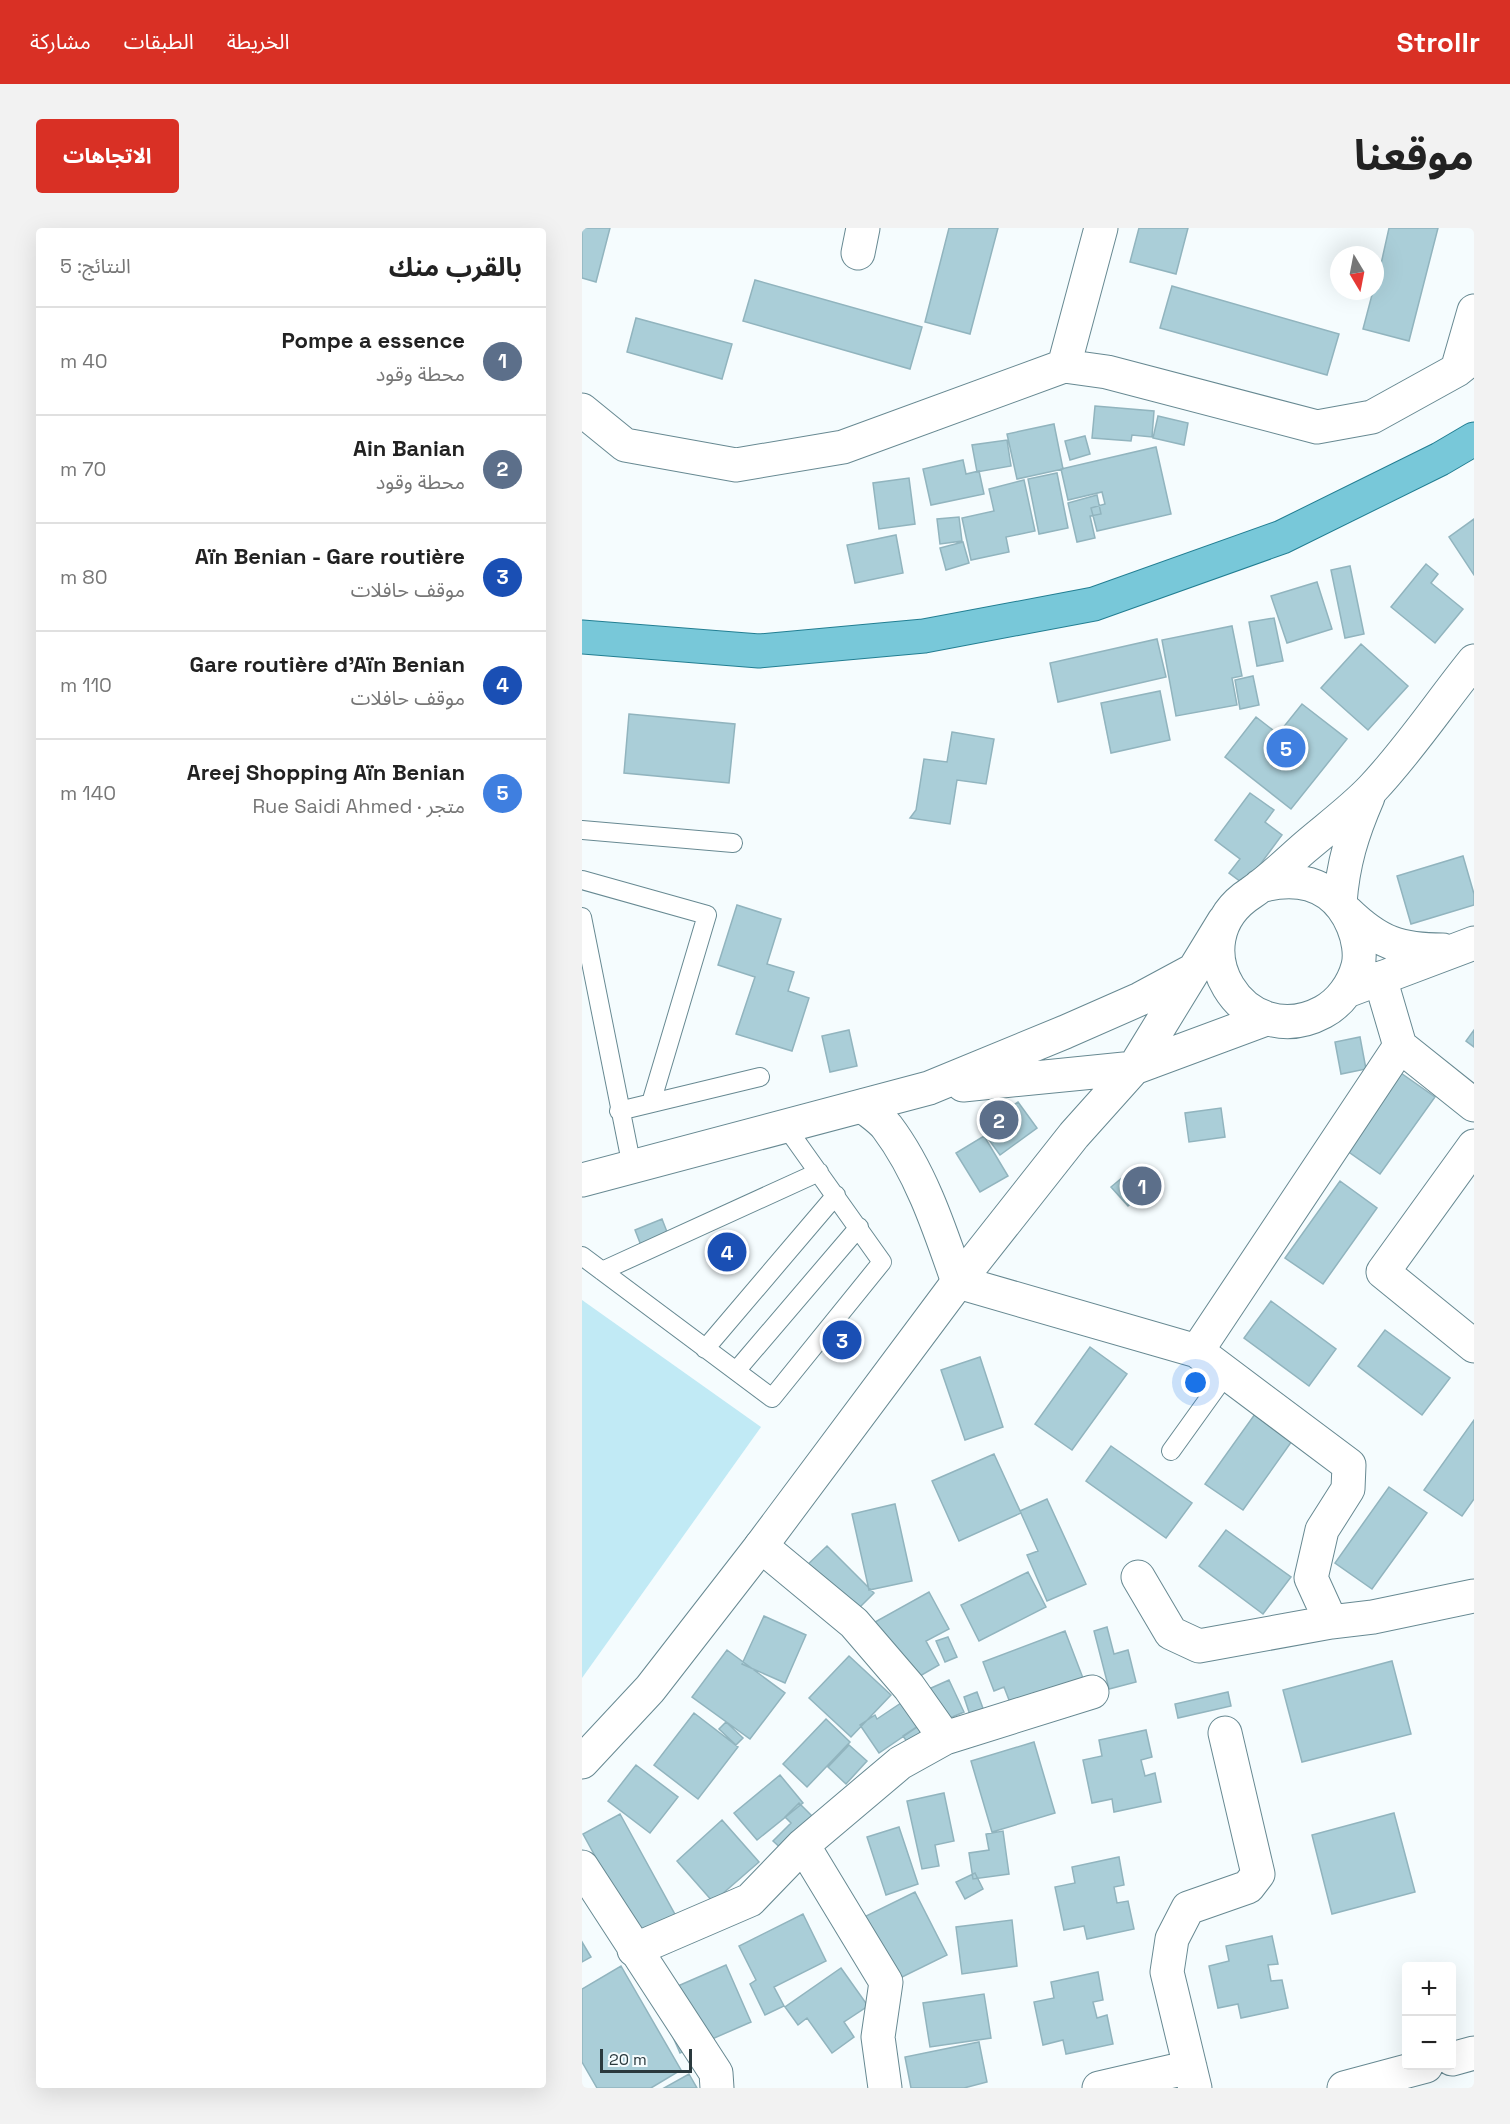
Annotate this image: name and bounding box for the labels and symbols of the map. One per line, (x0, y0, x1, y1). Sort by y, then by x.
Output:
north arrow (1330, 246, 1384, 300)
pin: 5 (1266, 726, 1306, 770)
pin: 2 (980, 1098, 1018, 1142)
pin: 1 (1122, 1164, 1162, 1208)
pin: 4 (708, 1230, 746, 1274)
pin: 3 (822, 1318, 862, 1362)
your location (1181, 1368, 1210, 1397)
scale bar (600, 2046, 692, 2074)

